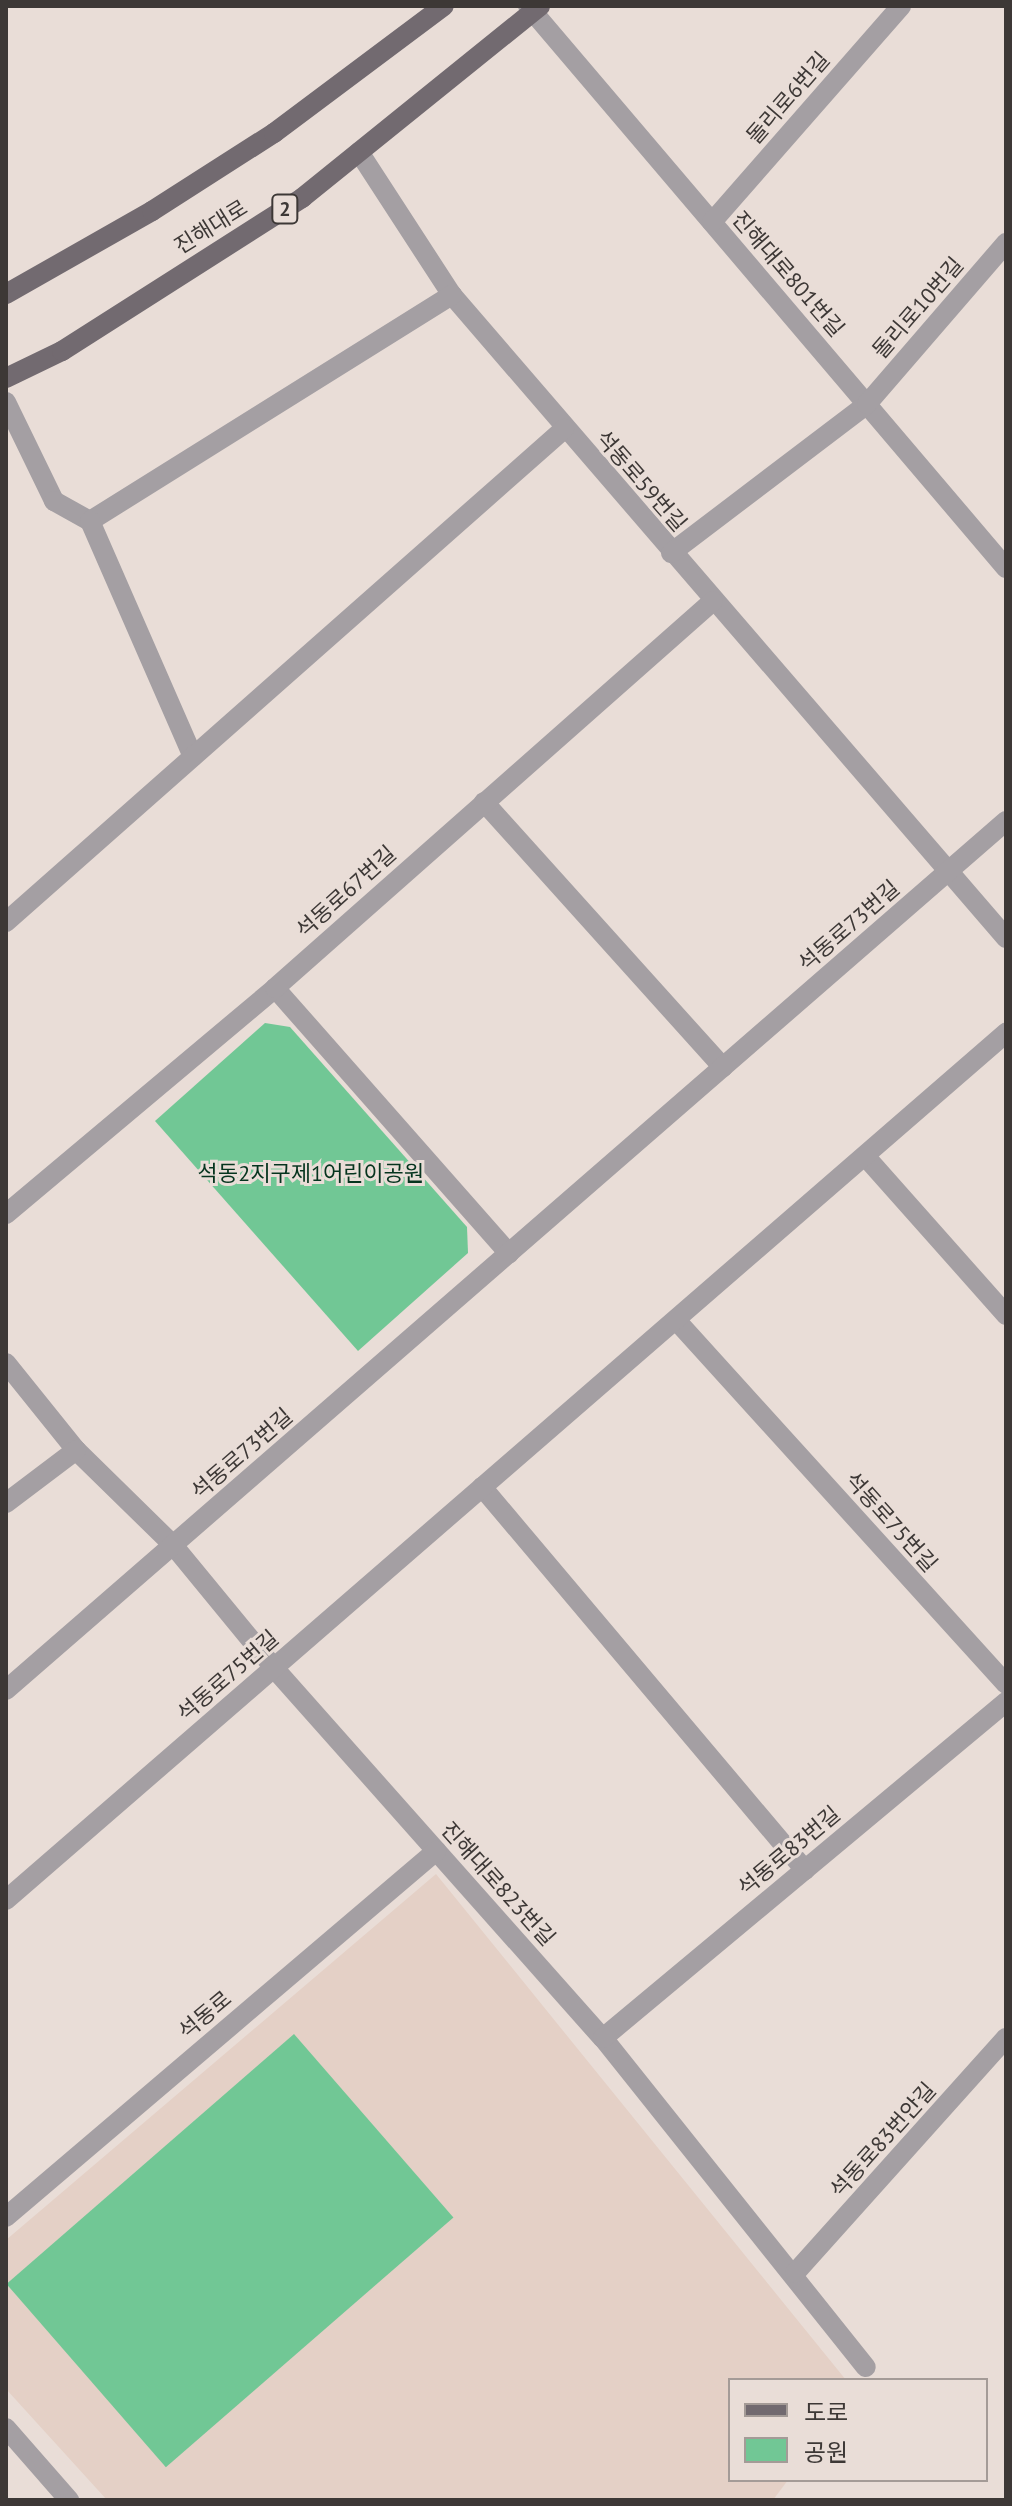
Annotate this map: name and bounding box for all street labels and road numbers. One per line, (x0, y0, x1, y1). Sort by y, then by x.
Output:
street label: 돌리로6번길 (741, 47, 835, 149)
road number: 2 (271, 193, 299, 225)
street label: 진해대로 (170, 194, 252, 260)
street label: 진해대로801번길 (726, 206, 850, 342)
street label: 돌리로10번길 (867, 252, 969, 364)
street label: 석동로59번길 (590, 425, 692, 537)
street label: 석동로67번길 (291, 840, 401, 944)
street label: 석동로73번길 (793, 875, 905, 977)
street label: 석동로73번길 (186, 1403, 298, 1505)
street label: 석동로75번길 (839, 1467, 943, 1577)
street label: 석동로75번길 (172, 1625, 284, 1727)
street label: 석동로83번길 (733, 1801, 845, 1901)
street label: 진해대로823번길 (436, 1817, 560, 1951)
street label: 석동로 (173, 1985, 237, 2045)
street label: 석동로83번안길 (825, 2077, 941, 2203)

